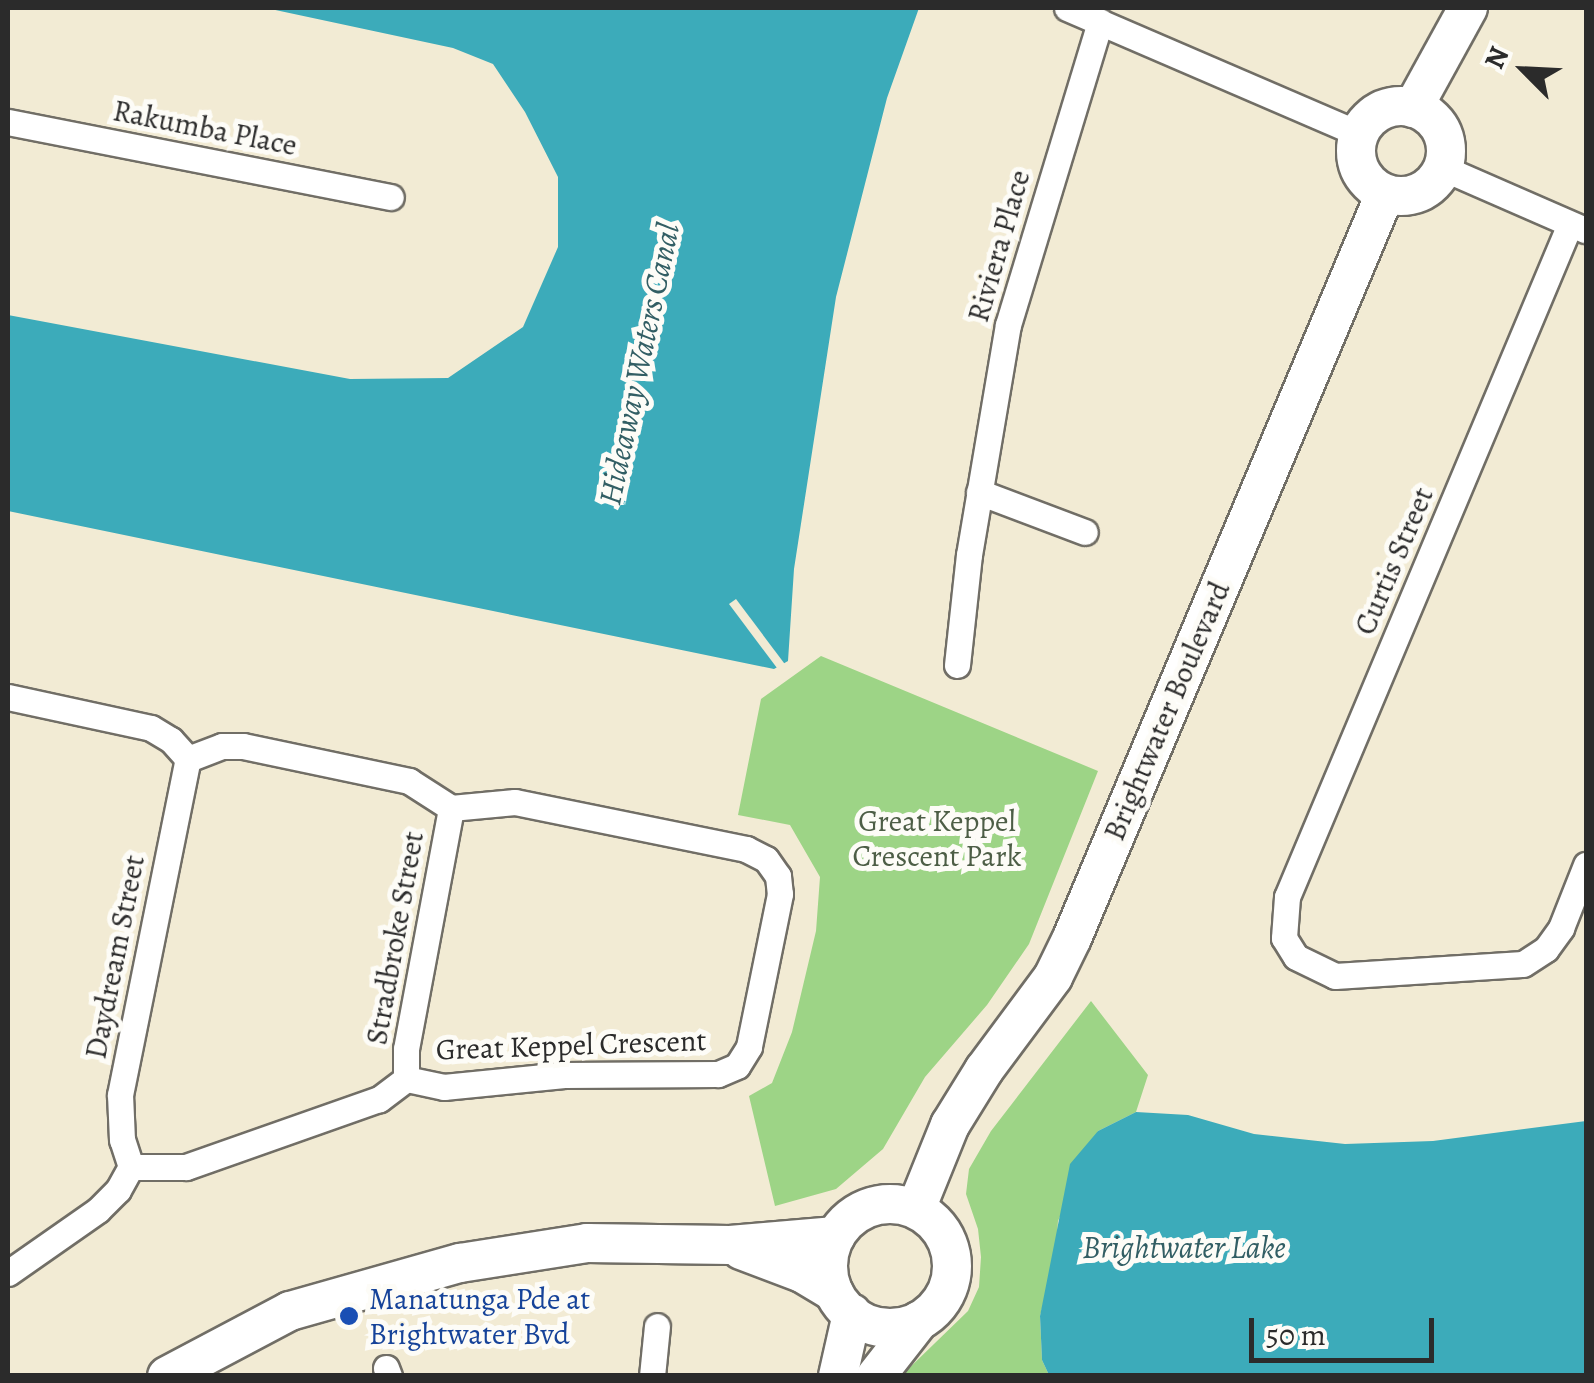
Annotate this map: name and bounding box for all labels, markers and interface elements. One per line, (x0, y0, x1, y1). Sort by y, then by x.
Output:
north arrow (1474, 20, 1574, 120)
text: N (1475, 41, 1518, 75)
street label: Rakumba Place (110, 93, 300, 163)
street label: Riviera Place (960, 166, 1038, 326)
water label: Hideaway Waters Canal (590, 220, 688, 508)
street label: Curtis Street (1347, 482, 1441, 640)
street label: Brightwater Boulevard (1096, 576, 1238, 846)
park label: Great Keppel Crescent Park (852, 803, 1022, 874)
street label: Stradbroke Street (359, 829, 431, 1047)
street label: Daydream Street (78, 852, 152, 1062)
street label: Great Keppel Crescent (435, 1022, 707, 1068)
water label: Brightwater Lake (1082, 1228, 1286, 1266)
place label: Manatunga Pde at Brightwater Bvd (369, 1281, 590, 1352)
scale bar (1254, 1298, 1439, 1360)
marker: Manatunga Pde at Brightwater Bvd (338, 1305, 360, 1327)
text: 50 m (1266, 1315, 1326, 1355)

